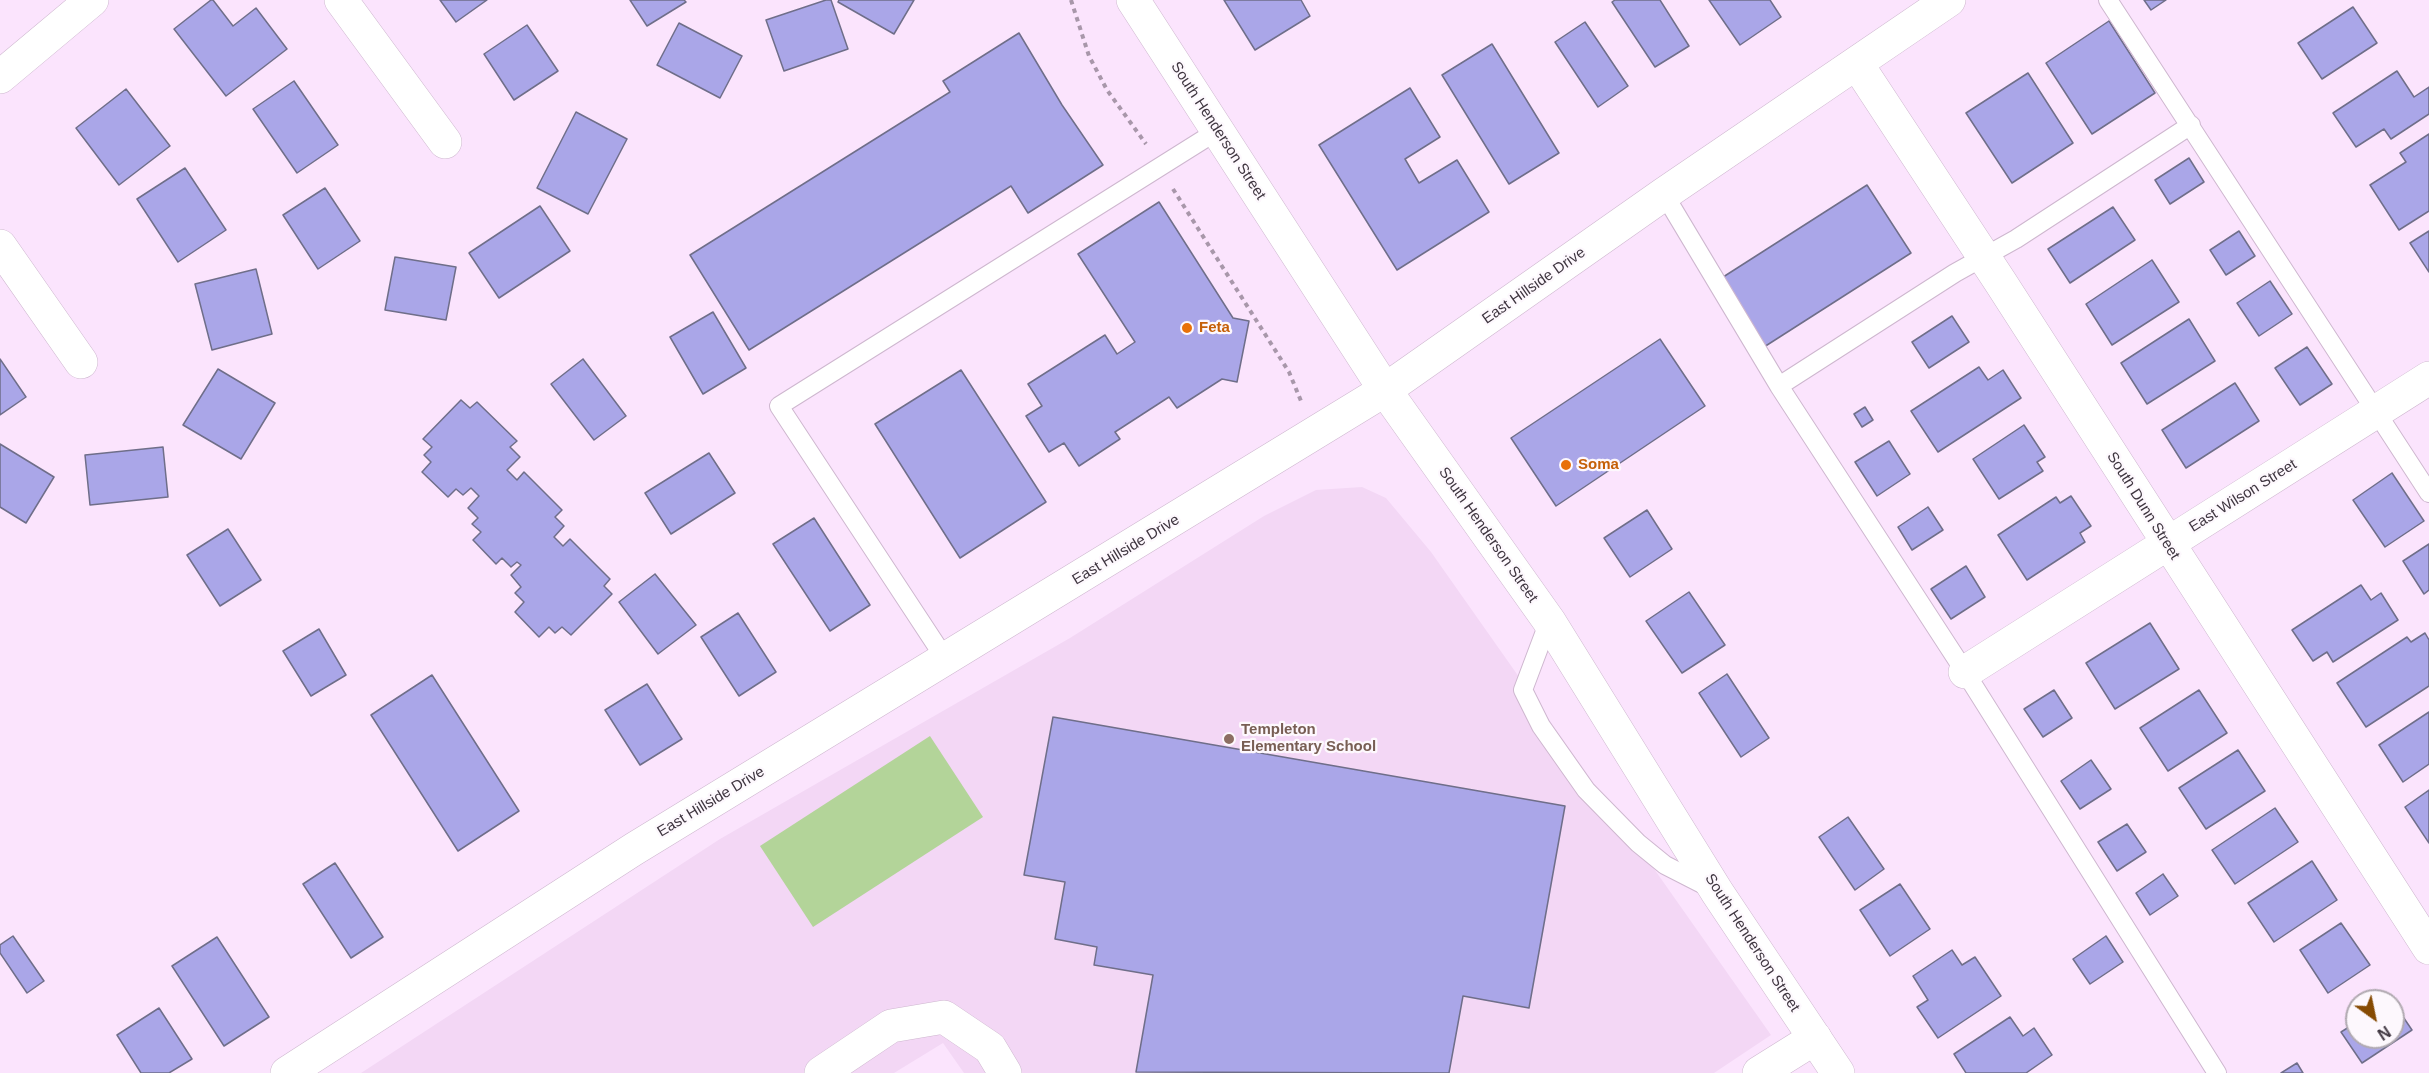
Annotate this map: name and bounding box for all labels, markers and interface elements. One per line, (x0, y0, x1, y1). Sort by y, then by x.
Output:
street label: South Henderson Street (1167, 59, 1269, 203)
street label: East Hillside Drive (1479, 244, 1589, 328)
place label: Feta (1199, 319, 1230, 337)
marker: Feta (1180, 321, 1194, 335)
street label: South Dunn Street (2103, 449, 2183, 563)
place label: Soma (1578, 456, 1619, 474)
street label: East Wilson Street (2186, 456, 2300, 536)
marker: Soma (1559, 458, 1573, 472)
street label: South Henderson Street (1434, 464, 1542, 606)
street label: East Hillside Drive (1069, 511, 1183, 589)
place label: Templeton Elementary School (1241, 721, 1376, 756)
marker: Templeton Elementary School (1222, 732, 1236, 746)
street label: East Hillside Drive (654, 763, 768, 841)
street label: South Henderson Street (1701, 871, 1803, 1015)
north arrow (2345, 989, 2405, 1049)
text: N (2375, 1023, 2393, 1043)

